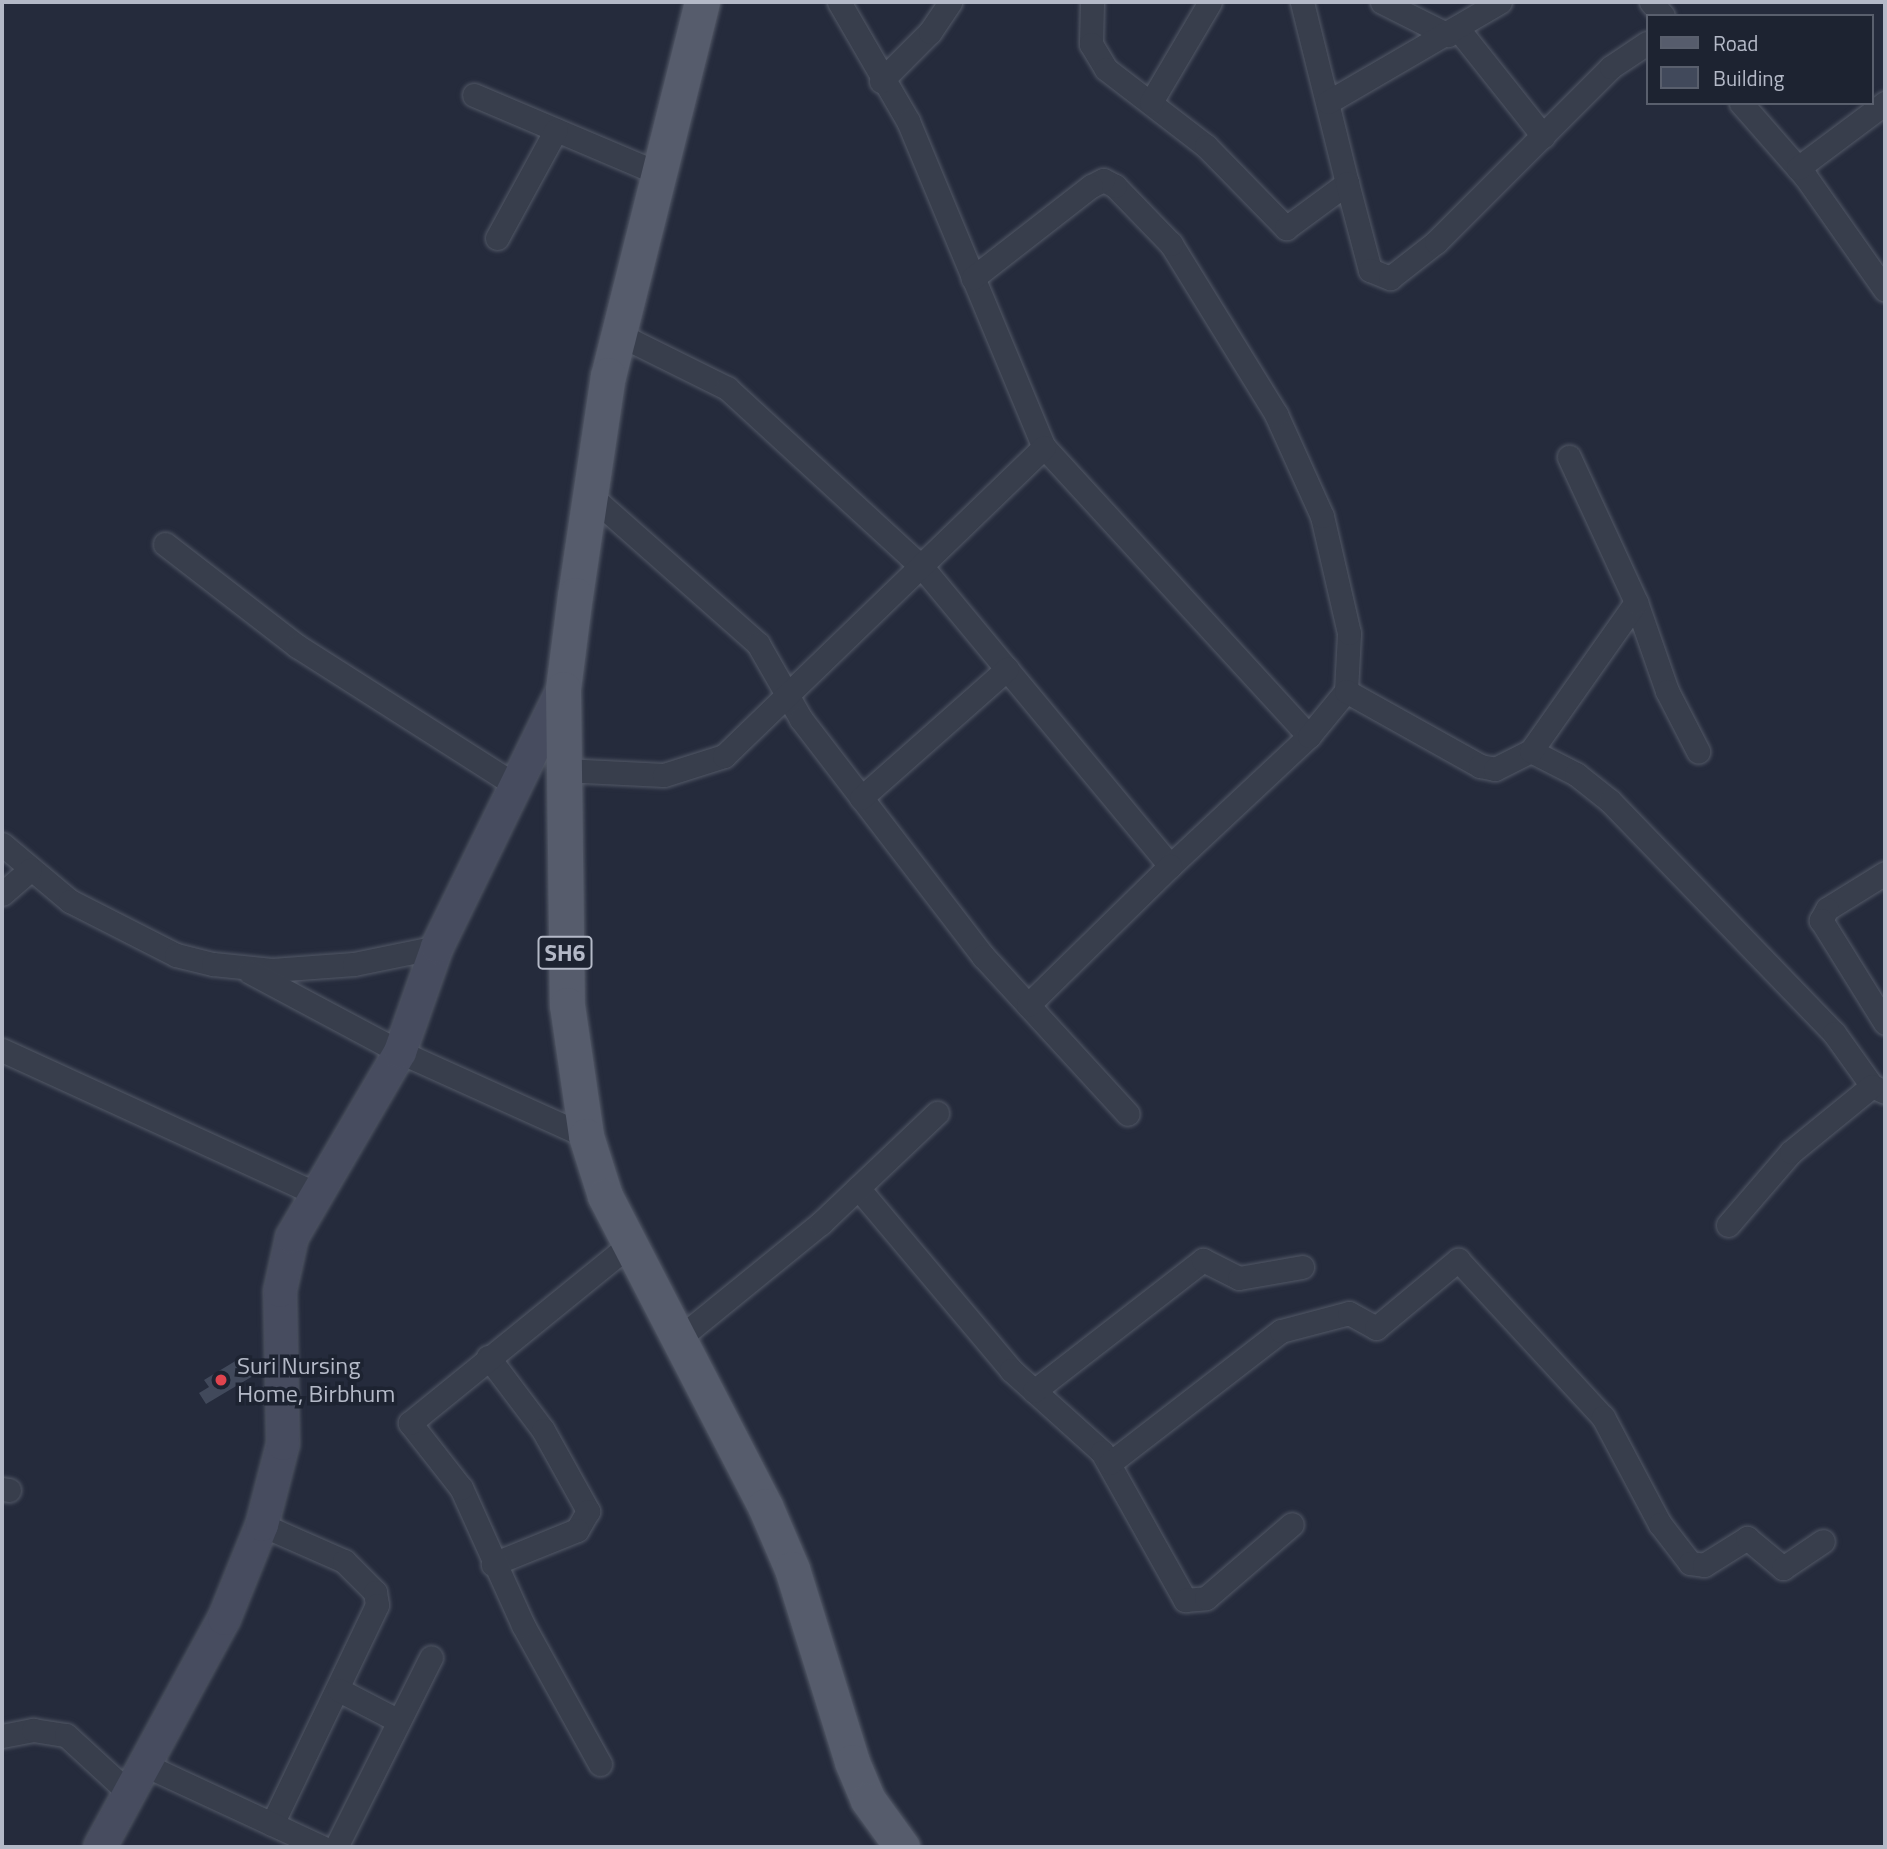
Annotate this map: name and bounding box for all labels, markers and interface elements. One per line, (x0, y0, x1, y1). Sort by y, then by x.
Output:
legend (1646, 14, 1873, 105)
text: Road (1713, 27, 1758, 59)
text: Building (1713, 62, 1784, 94)
road number: SH6 (537, 934, 593, 972)
place label: Suri Nursing Home, Birbhum (237, 1352, 395, 1408)
marker: Suri Nursing Home, Birbhum (211, 1370, 231, 1390)

